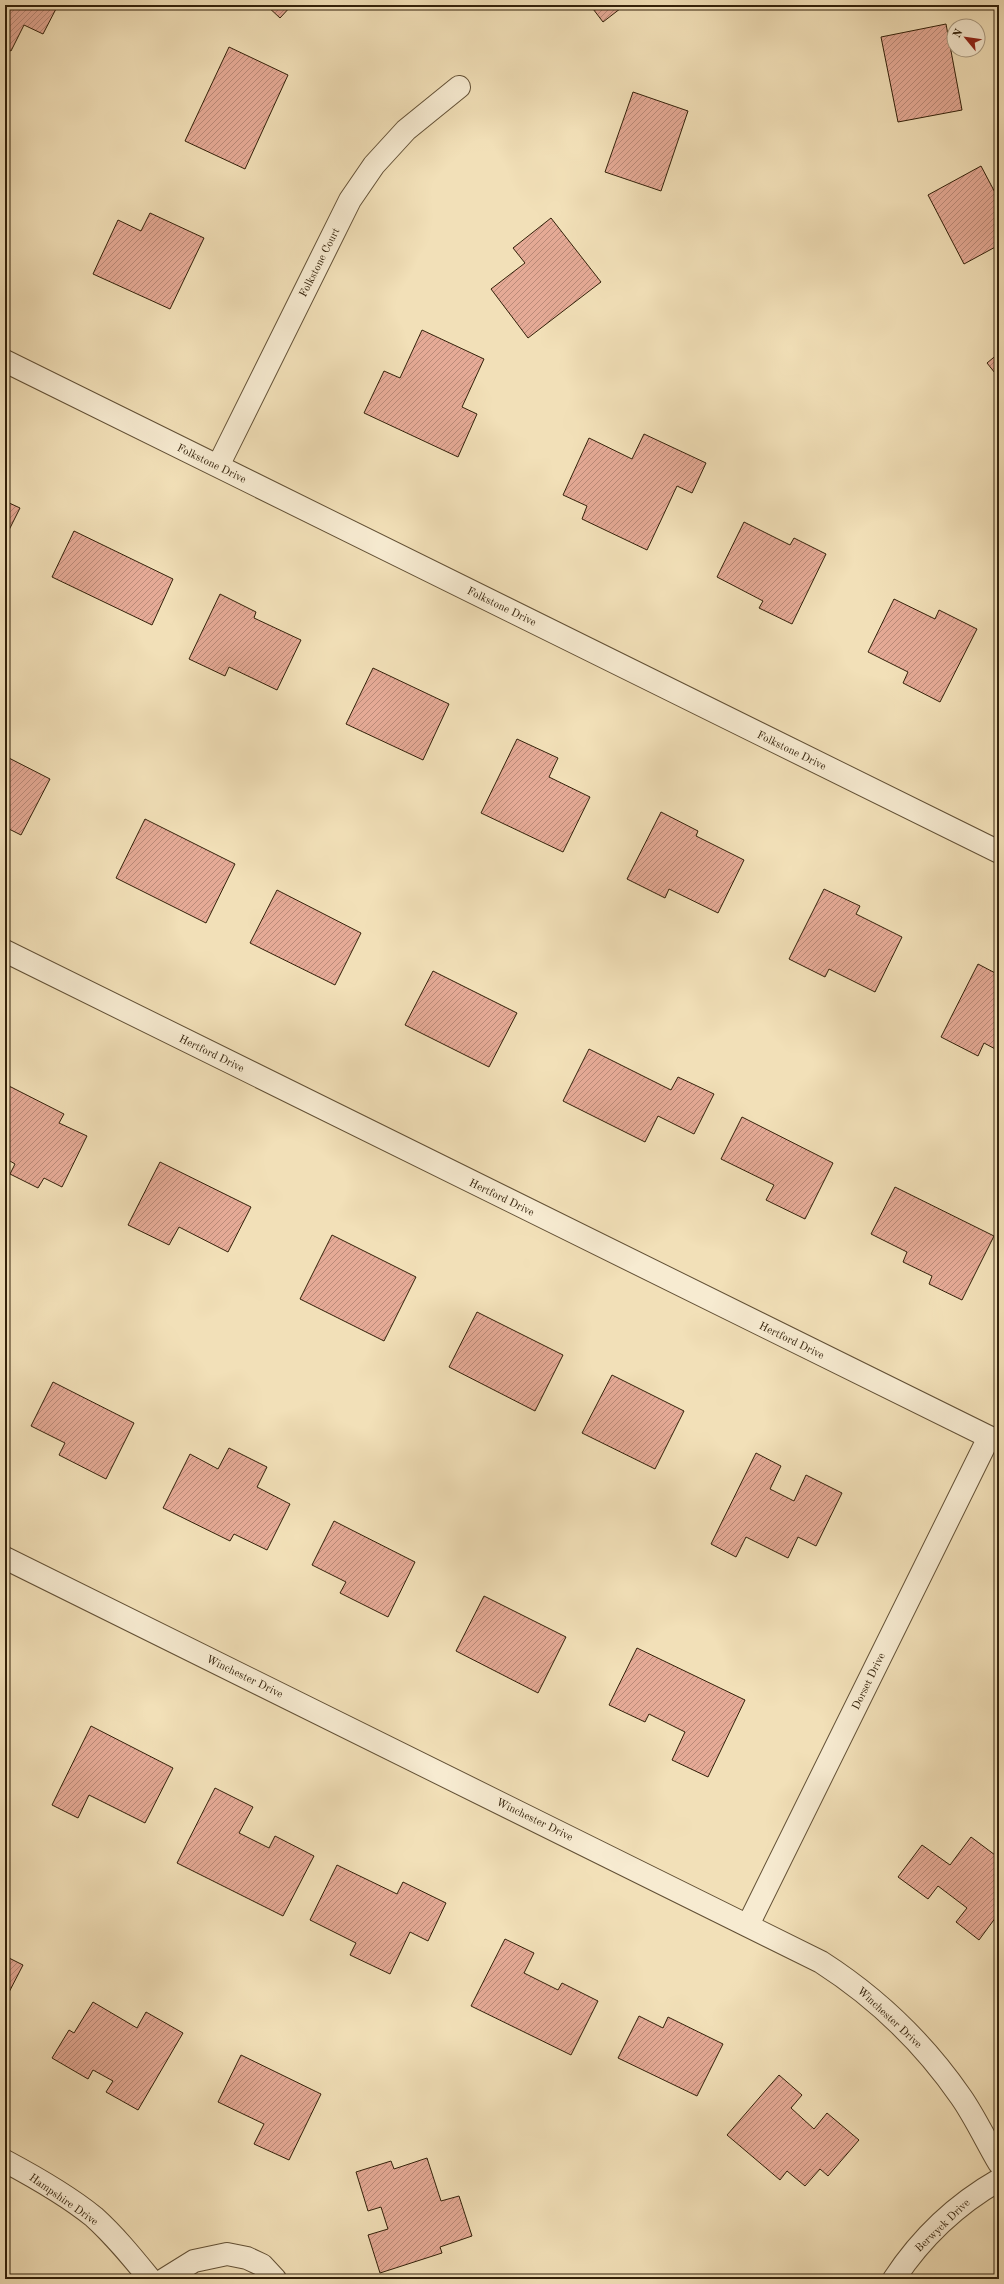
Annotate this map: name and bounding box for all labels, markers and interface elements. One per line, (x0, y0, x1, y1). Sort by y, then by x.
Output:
north arrow (946, 18, 986, 58)
text: N (952, 27, 966, 40)
street label: Folkstone Court (298, 226, 343, 299)
street label: Folkstone Drive (175, 443, 248, 486)
street label: Folkstone Drive (465, 586, 538, 629)
street label: Folkstone Drive (755, 730, 828, 773)
street label: Hertford Drive (177, 1034, 246, 1075)
street label: Hertford Drive (467, 1178, 536, 1219)
street label: Hertford Drive (757, 1321, 826, 1362)
street label: Dorset Drive (851, 1652, 888, 1712)
street label: Winchester Drive (204, 1654, 284, 1701)
street label: Winchester Drive (494, 1797, 574, 1844)
street label: Winchester Drive (855, 1986, 923, 2051)
street label: Hampshire Drive (27, 2172, 100, 2228)
street label: Berwyck Drive (914, 2197, 972, 2255)

